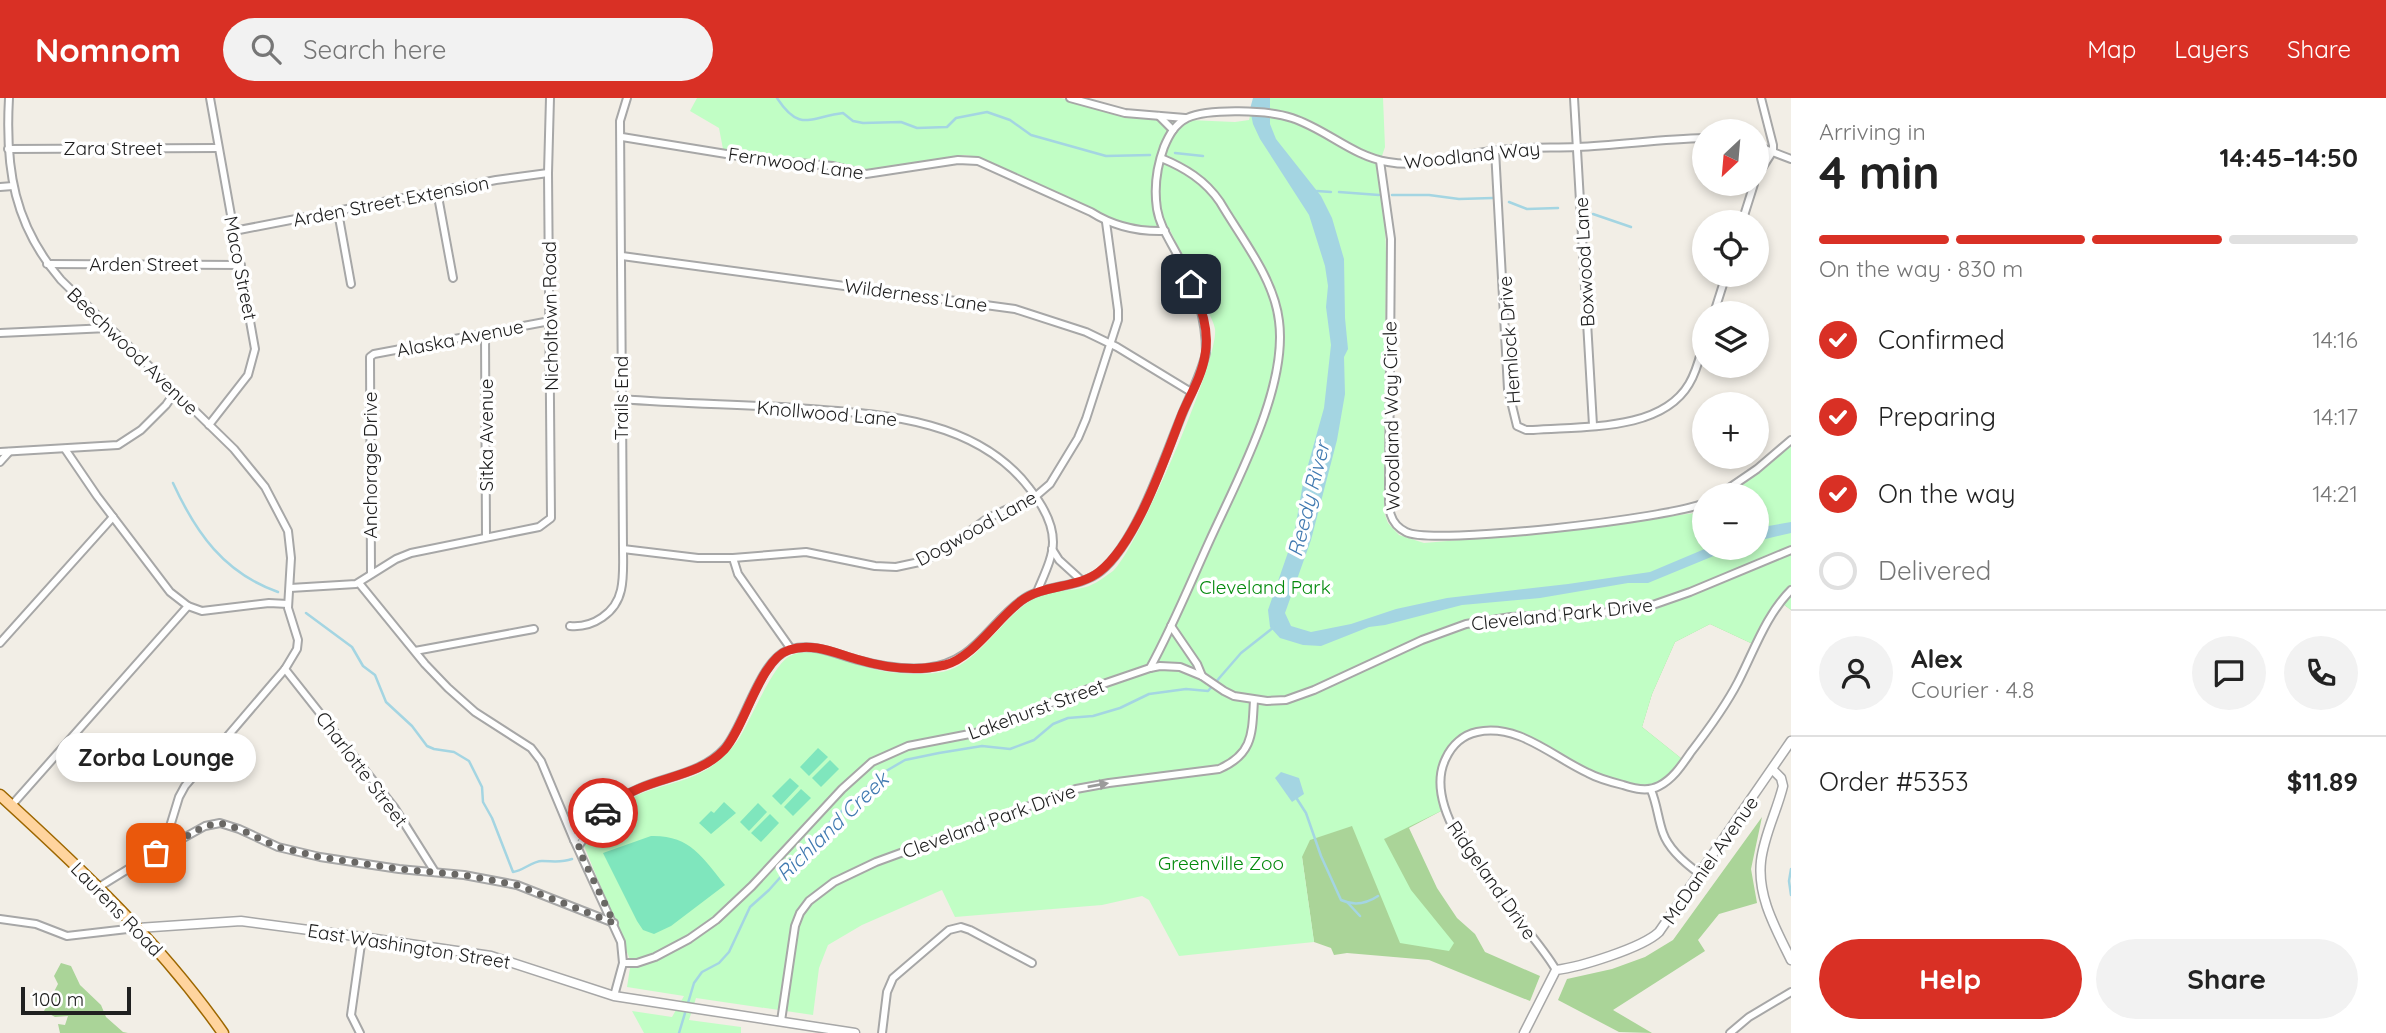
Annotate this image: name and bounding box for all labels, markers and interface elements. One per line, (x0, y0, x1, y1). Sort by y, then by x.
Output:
search box (223, 18, 713, 81)
text: Nomnom (35, 29, 181, 70)
icon: search (247, 30, 285, 68)
text: Search here (303, 33, 447, 66)
text: Map (2087, 34, 2136, 64)
text: Layers (2174, 34, 2249, 64)
text: Share (2287, 34, 2351, 64)
text: Arriving in (1819, 117, 1926, 146)
north arrow (1692, 119, 1769, 196)
map controls (1692, 119, 1769, 560)
street label: Zara Street (63, 136, 163, 160)
street label: Woodland Way (1403, 136, 1541, 174)
text: 14:45–14:50 (2219, 141, 2358, 174)
street label: Fernwood Lane (727, 142, 865, 184)
text: 4 min (1819, 143, 1940, 201)
street label: Arden Street Extension (291, 170, 491, 232)
street label: Boxwood Lane (1569, 196, 1599, 328)
button: locate (1692, 210, 1769, 287)
street label: Maco Street (219, 214, 263, 322)
street label: Nicholtown Road (537, 241, 563, 391)
street label: Arden Street (89, 252, 199, 276)
pin (1161, 254, 1221, 314)
text: On the way · 830 m (1819, 254, 2023, 283)
icon: home (1172, 265, 1210, 303)
street label: Wilderness Lane (843, 273, 989, 317)
street label: Hemlock Drive (1493, 275, 1525, 405)
street label: Beechwood Avenue (62, 282, 204, 420)
button: layers (1692, 301, 1769, 378)
street label: Alaska Avenue (394, 314, 526, 362)
street label: Woodland Way Circle (1377, 321, 1405, 511)
icon: check (1819, 321, 1857, 359)
text: Confirmed (1878, 323, 2005, 356)
text: 14:16 (2313, 325, 2358, 354)
street label: Trails End (609, 356, 633, 440)
street label: Sitka Avenue (474, 379, 498, 491)
street label: Anchorage Drive (358, 391, 382, 539)
button: + (1692, 392, 1769, 469)
street label: Knollwood Lane (756, 395, 898, 431)
icon: check (1819, 398, 1857, 436)
text: Preparing (1878, 400, 1996, 433)
text: 14:17 (2313, 402, 2358, 431)
water label: Reedy River (1281, 436, 1336, 559)
icon: check (1819, 475, 1857, 513)
text: On the way (1878, 477, 2016, 510)
text: 14:21 (2312, 479, 2358, 508)
button: − (1692, 483, 1769, 560)
street label: Dogwood Lane (911, 485, 1041, 571)
text: Delivered (1878, 554, 1991, 587)
park label: Cleveland Park (1199, 575, 1331, 599)
street label: Cleveland Park Drive (1470, 593, 1654, 635)
button: person (1819, 636, 1893, 710)
button: chat (2192, 636, 2266, 710)
button: phone (2284, 636, 2358, 710)
text: Alex (1911, 642, 1962, 675)
street label: Lakehurst Street (964, 673, 1108, 745)
text: Courier · 4.8 (1911, 675, 2034, 704)
street label: Charlotte Street (311, 707, 413, 831)
callout: Zorba Lounge (56, 734, 256, 783)
text: Zorba Lounge (78, 743, 234, 772)
water label: Richland Creek (771, 765, 895, 886)
text: Order #5353 (1819, 765, 1969, 798)
text: $11.89 (2287, 765, 2358, 798)
courier (568, 778, 638, 848)
street label: Cleveland Park Drive (899, 778, 1079, 864)
one-way arrow (1087, 779, 1109, 790)
street label: McDaniel Avenue (1657, 791, 1763, 929)
icon: car (584, 794, 622, 832)
street label: Ridgeland Drive (1442, 816, 1542, 944)
pin (126, 823, 186, 883)
icon: bag (137, 834, 175, 872)
park label: Greenville Zoo (1158, 851, 1284, 875)
street label: Laurens Road (66, 857, 168, 961)
street label: East Washington Street (306, 918, 512, 974)
button: Help (1819, 939, 2082, 1019)
button: Share (2096, 939, 2358, 1019)
scale bar (21, 984, 131, 1016)
text: 100 m (32, 987, 84, 1011)

